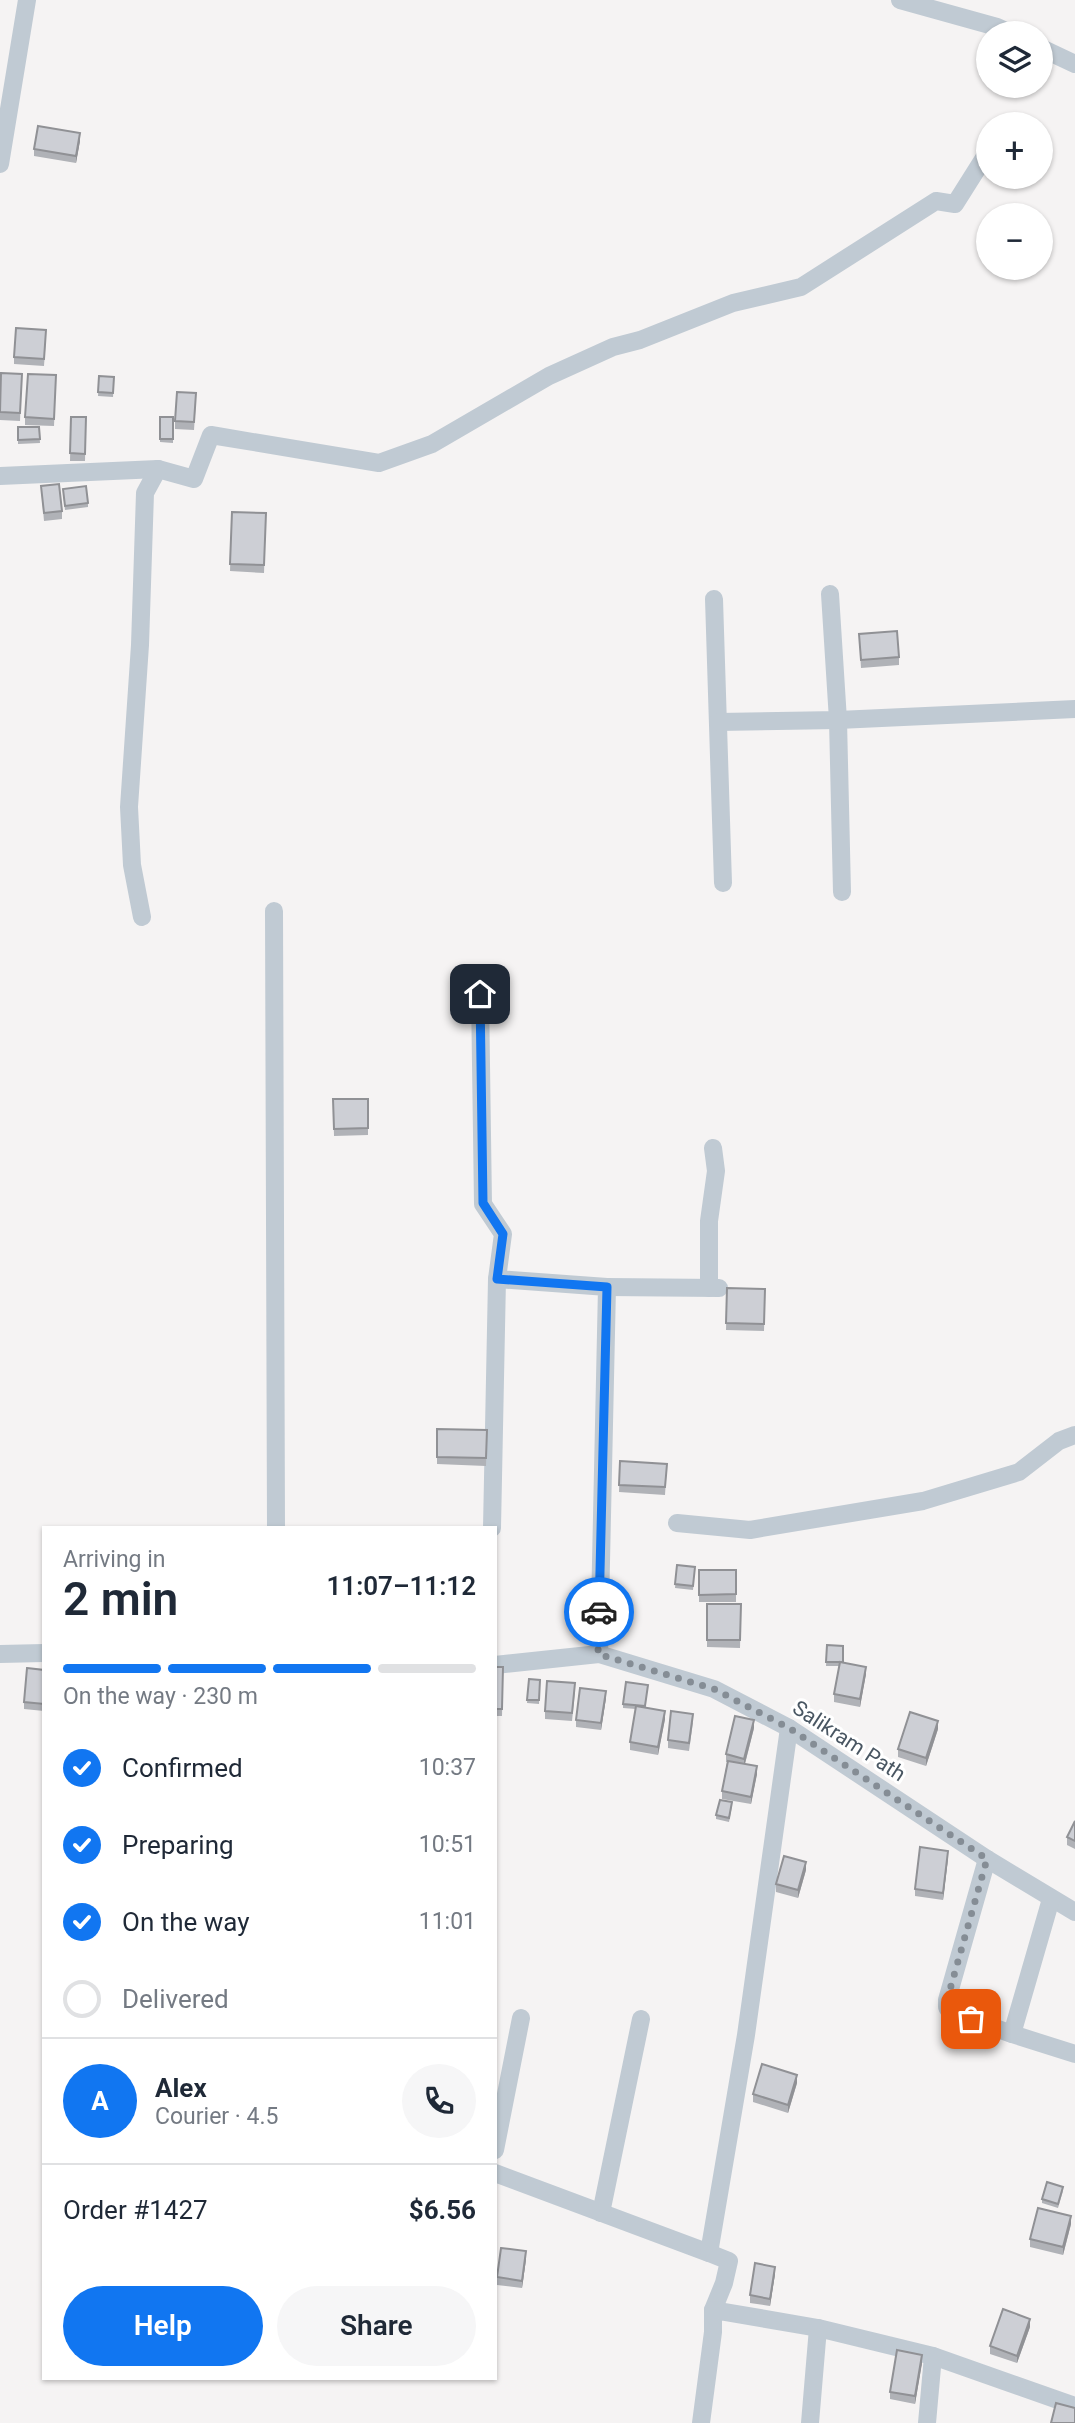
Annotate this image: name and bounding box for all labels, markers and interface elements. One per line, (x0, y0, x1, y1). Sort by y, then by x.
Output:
map controls (976, 21, 1053, 280)
button: layers (976, 21, 1053, 98)
button: + (976, 112, 1053, 189)
button: − (976, 203, 1053, 280)
pin (450, 964, 510, 1024)
icon: home (461, 975, 499, 1013)
text: Arriving in (63, 1546, 166, 1573)
text: 11:07–11:12 (326, 1571, 476, 1601)
text: 2 min (63, 1572, 178, 1626)
courier (564, 1577, 634, 1647)
icon: car (580, 1593, 618, 1631)
text: On the way · 230 m (63, 1683, 258, 1710)
street label: Salikram Path (788, 1696, 910, 1786)
icon: check (63, 1749, 101, 1787)
text: Confirmed (122, 1753, 243, 1783)
text: 10:37 (419, 1754, 476, 1781)
icon: check (63, 1826, 101, 1864)
text: Preparing (122, 1830, 234, 1860)
text: 10:51 (419, 1831, 476, 1858)
icon: check (63, 1903, 101, 1941)
text: On the way (122, 1907, 250, 1937)
text: 11:01 (419, 1908, 476, 1935)
text: Delivered (122, 1984, 229, 2014)
pin (941, 1989, 1001, 2049)
icon: bag (952, 2000, 990, 2038)
button: phone (402, 2064, 476, 2138)
text: Alex (155, 2073, 207, 2103)
text: A (91, 2086, 109, 2116)
text: Courier · 4.5 (155, 2103, 278, 2130)
text: Order #1427 (63, 2195, 208, 2225)
text: $6.56 (409, 2195, 476, 2225)
button: Help (63, 2286, 263, 2366)
button: Share (277, 2286, 476, 2366)

